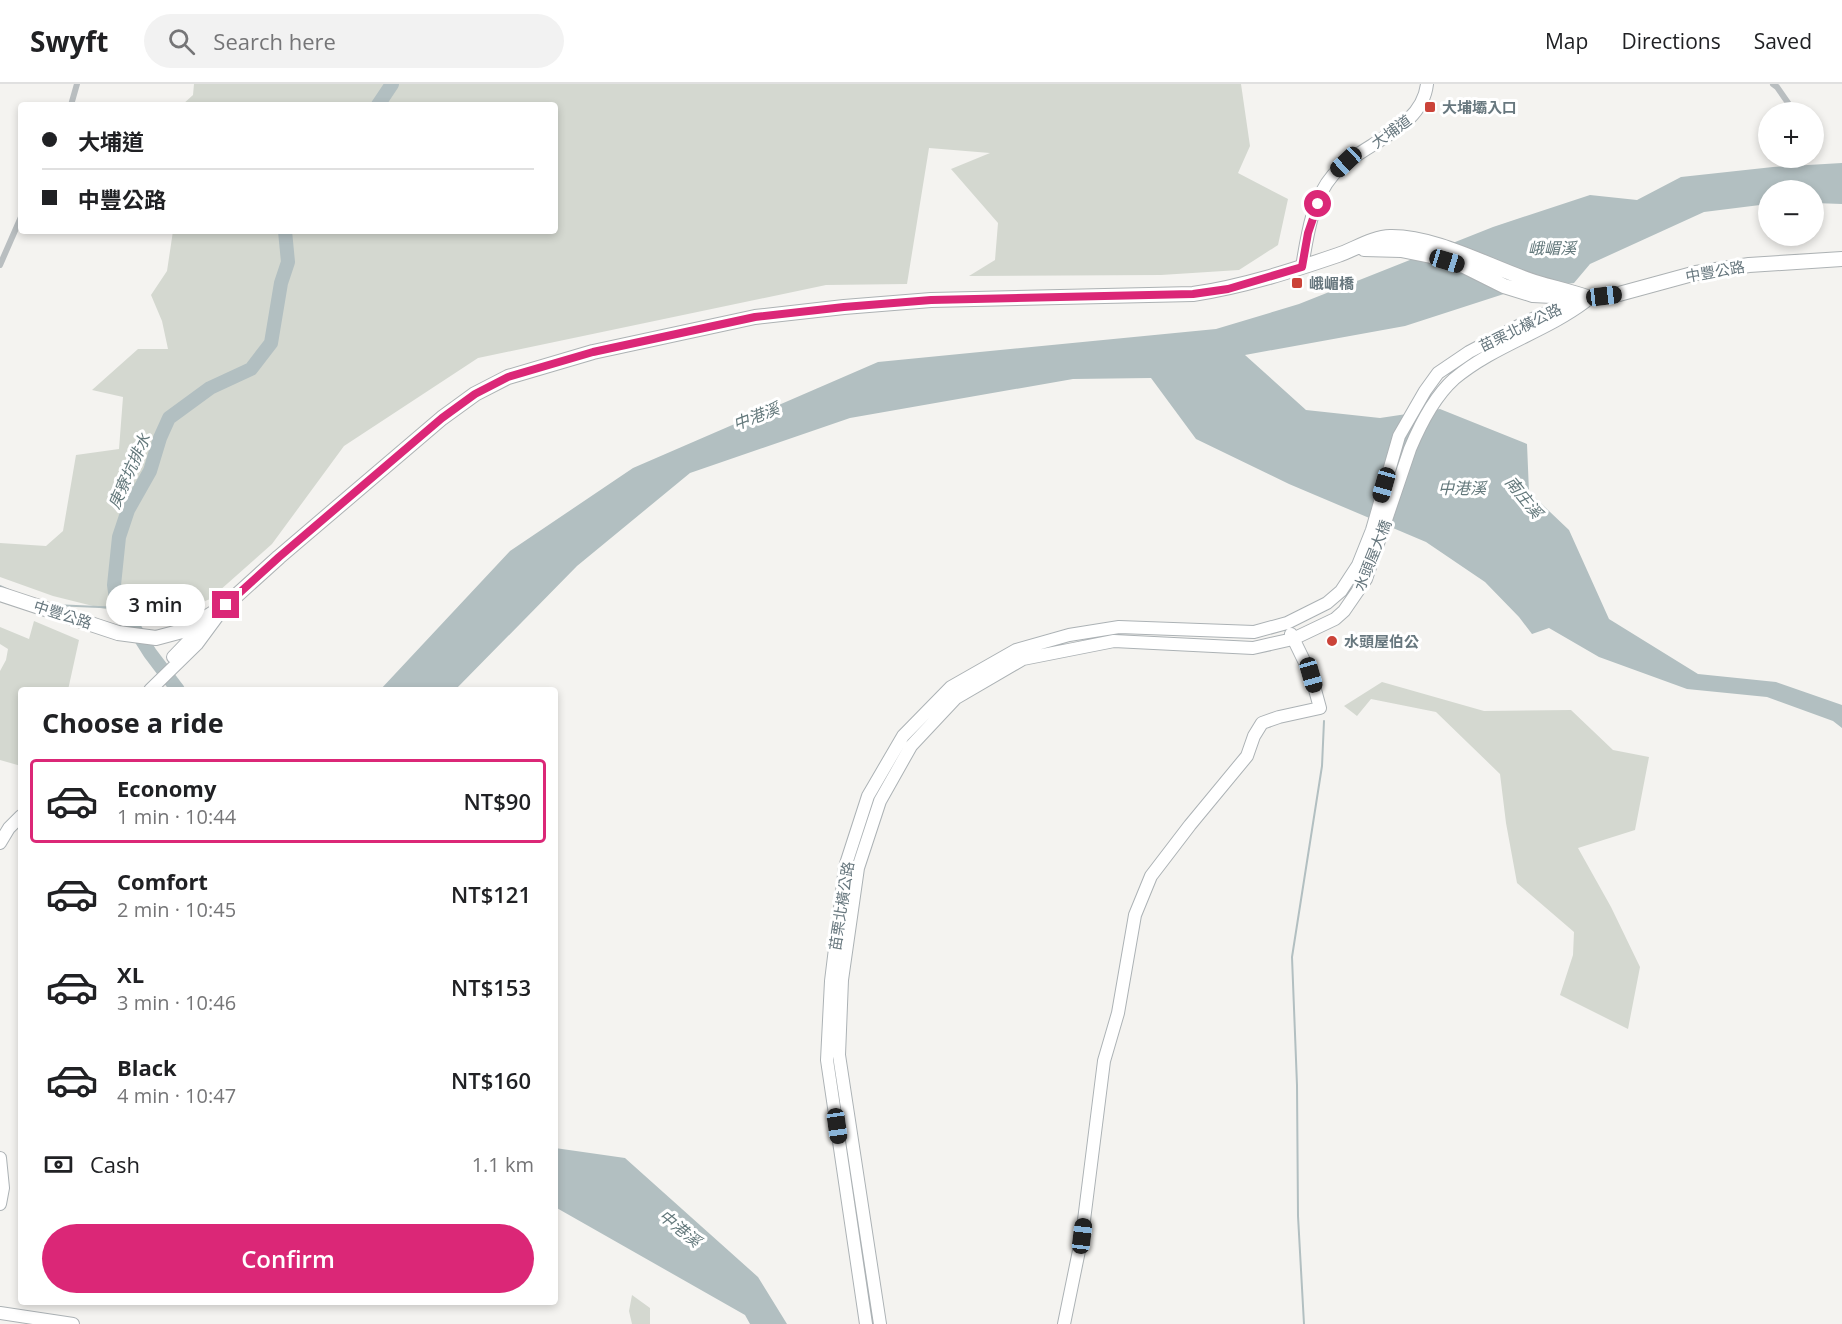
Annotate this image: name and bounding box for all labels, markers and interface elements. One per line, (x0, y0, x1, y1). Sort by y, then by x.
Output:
search box (144, 14, 564, 68)
text: Swyft (30, 22, 108, 60)
icon: search (165, 25, 198, 58)
text: Search here (213, 26, 336, 56)
text: Map (1545, 27, 1588, 55)
text: Directions (1621, 27, 1721, 55)
text: Saved (1754, 27, 1812, 55)
place label: 大埔壩入口 (1442, 97, 1517, 117)
marker: 大埔壩入口 (1423, 100, 1437, 114)
map controls (1758, 102, 1824, 246)
button: + (1758, 102, 1824, 168)
street label: 大埔道 (1367, 110, 1415, 152)
text: 大埔道 (78, 126, 144, 156)
car (1327, 143, 1365, 181)
button: − (1758, 180, 1824, 246)
text: 中豐公路 (78, 184, 166, 214)
route start (1304, 190, 1331, 217)
water label: 峨嵋溪 (1528, 237, 1578, 259)
car (1427, 247, 1467, 275)
street label: 中豐公路 (1684, 256, 1746, 286)
place label: 峨嵋橋 (1309, 273, 1355, 293)
marker: 峨嵋橋 (1290, 276, 1304, 290)
car (1585, 285, 1623, 307)
street label: 苗栗北橫公路 (1475, 298, 1565, 356)
water label: 中港溪 (730, 396, 784, 435)
water label: 庚寮坑排水 (103, 429, 156, 512)
car (1370, 465, 1398, 505)
water label: 南庄溪 (1500, 471, 1549, 524)
water label: 中港溪 (1438, 477, 1488, 499)
street label: 水頭屋大橋 (1349, 516, 1395, 594)
callout: 3 min (106, 584, 205, 626)
text: 3 min (129, 591, 183, 618)
route end (212, 591, 239, 618)
street label: 中豐公路 (31, 595, 95, 633)
place label: 水頭屋伯公 (1344, 631, 1419, 651)
marker: 水頭屋伯公 (1325, 634, 1339, 648)
car (1297, 655, 1325, 695)
text: Choose a ride (42, 704, 224, 741)
text: Economy (117, 773, 216, 803)
icon: car (45, 774, 99, 828)
text: NT$90 (464, 786, 531, 816)
text: 1 min · 10:44 (117, 803, 236, 830)
street label: 苗栗北橫公路 (824, 860, 858, 952)
text: Comfort (117, 866, 208, 896)
icon: car (45, 867, 99, 921)
text: NT$121 (451, 879, 531, 909)
text: 2 min · 10:45 (117, 896, 236, 923)
text: XL (117, 959, 144, 989)
icon: car (45, 960, 99, 1014)
text: NT$153 (451, 972, 531, 1002)
text: 3 min · 10:46 (117, 989, 236, 1016)
text: Black (117, 1052, 177, 1082)
icon: car (45, 1053, 99, 1107)
text: NT$160 (451, 1065, 531, 1095)
text: 4 min · 10:47 (117, 1082, 236, 1109)
car (826, 1107, 848, 1145)
icon: cash (42, 1148, 75, 1181)
text: Cash (90, 1149, 140, 1179)
text: 1.1 km (472, 1151, 534, 1178)
water label: 中港溪 (654, 1204, 707, 1253)
car (1071, 1217, 1093, 1255)
button: Confirm (42, 1224, 534, 1293)

